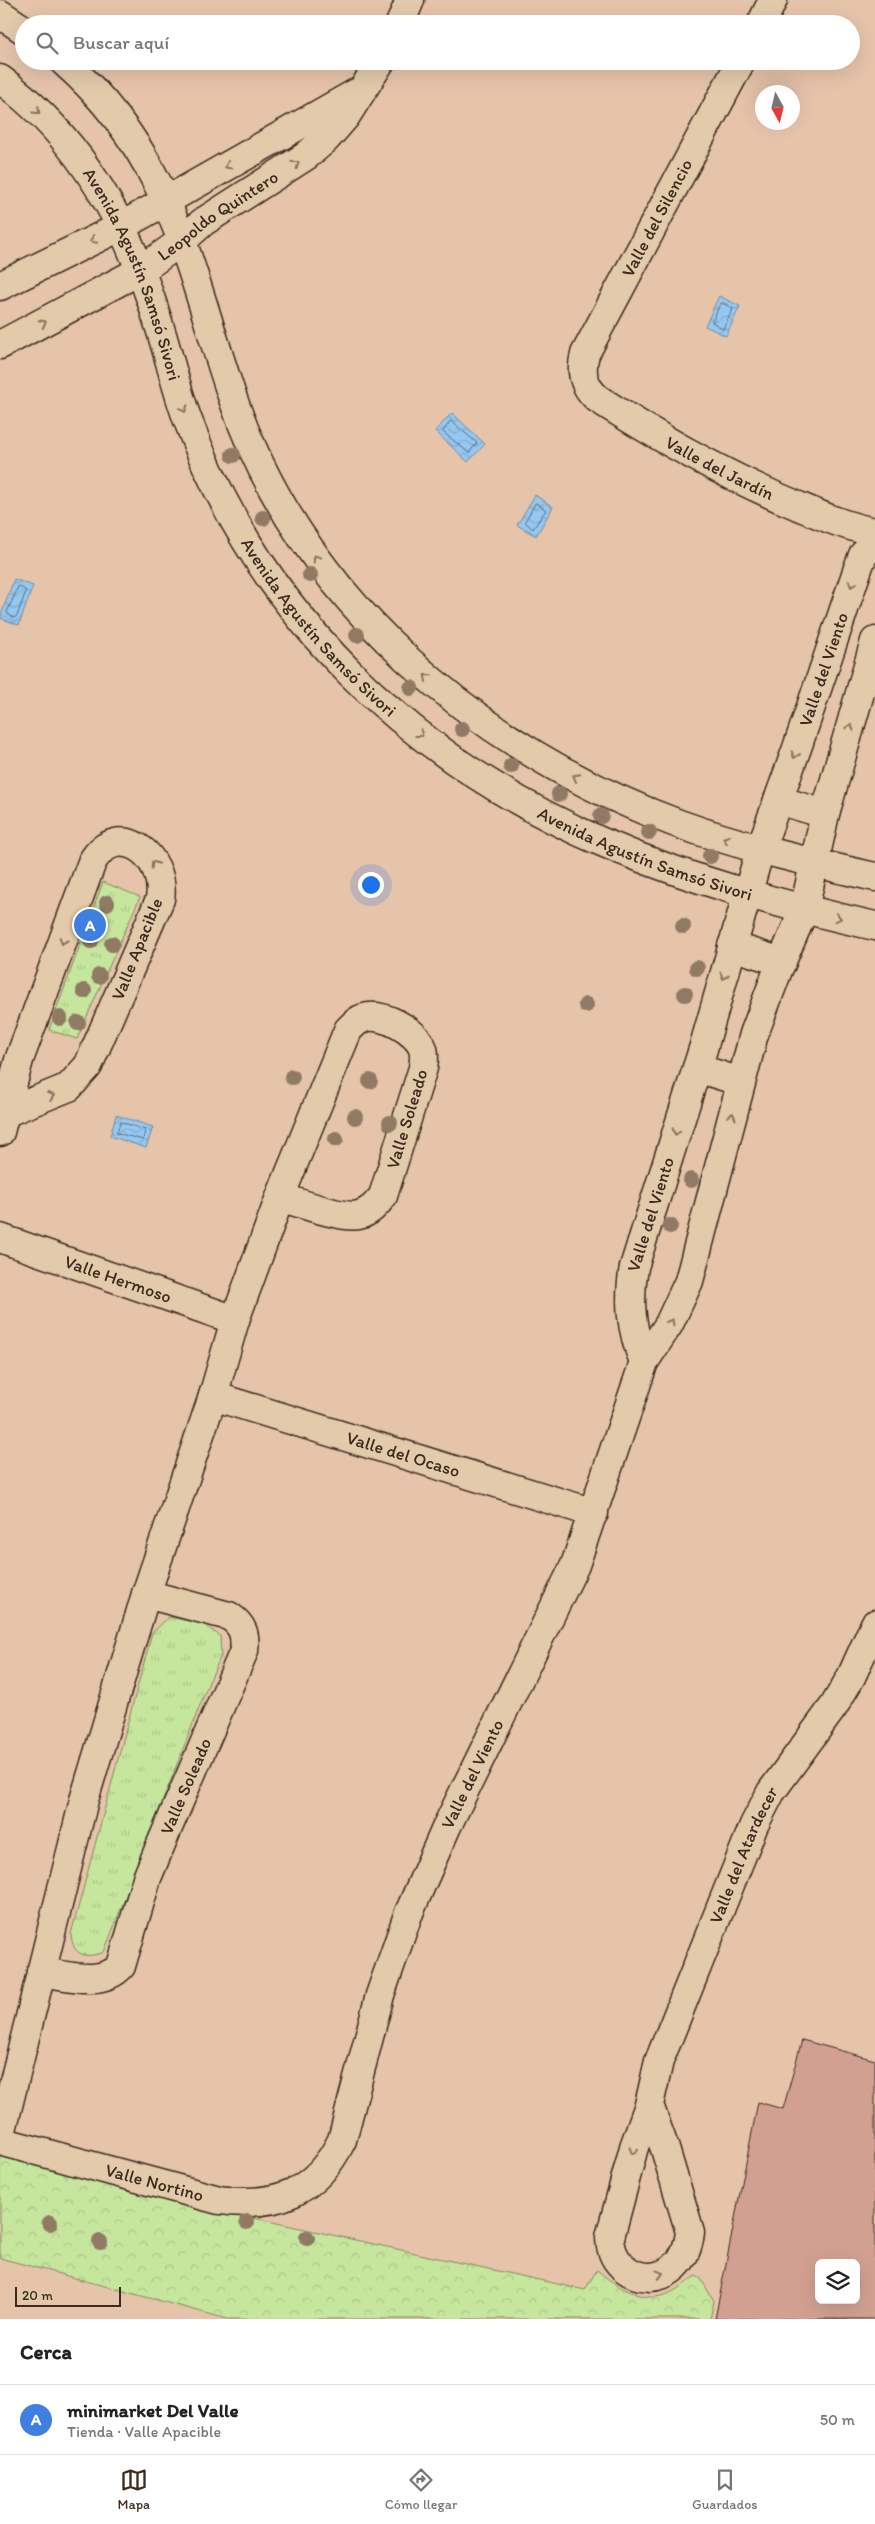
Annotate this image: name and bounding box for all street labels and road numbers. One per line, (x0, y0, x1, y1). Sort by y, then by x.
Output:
street label: Valle del Silencio (617, 155, 697, 281)
street label: Avenida Agustín Samsó Sivori (78, 164, 186, 383)
street label: Leopoldo Quintero (153, 166, 282, 266)
street label: Valle del Jardín (661, 431, 777, 505)
street label: Avenida Agustín Samsó Sivori (236, 534, 401, 722)
street label: Valle del Viento (794, 610, 853, 729)
street label: Avenida Agustín Samsó Sivori (534, 802, 755, 906)
street label: Valle Apacible (106, 895, 168, 1003)
street label: Valle Soleado (381, 1067, 433, 1171)
street label: Valle del Viento (622, 1154, 679, 1275)
street label: Valle Hermoso (62, 1250, 174, 1308)
street label: Valle del Ocaso (344, 1427, 463, 1482)
street label: Valle del Viento (436, 1716, 509, 1832)
street label: Valle Soleado (155, 1735, 216, 1838)
street label: Valle del Atardecer (704, 1781, 783, 1927)
street label: Valle Nortino (103, 2159, 206, 2206)

